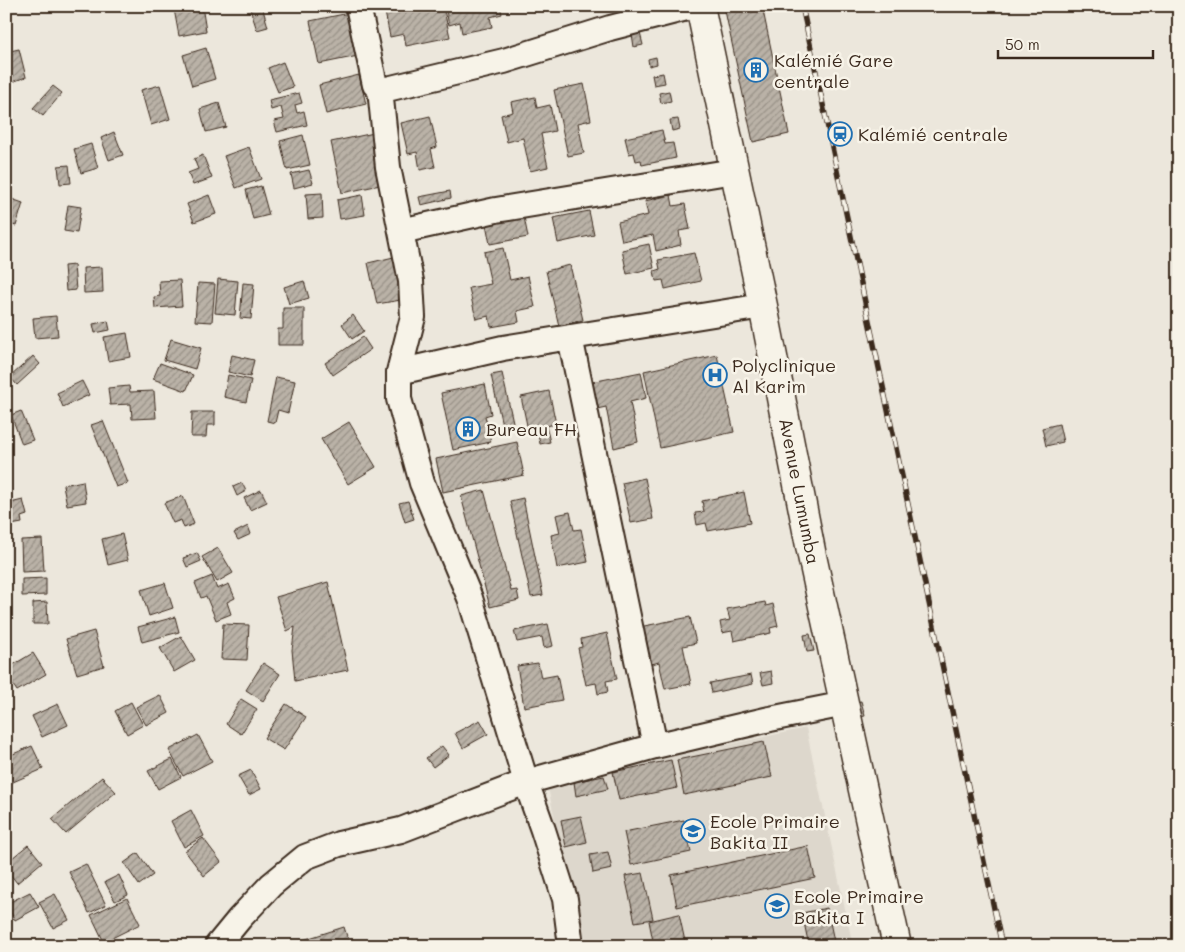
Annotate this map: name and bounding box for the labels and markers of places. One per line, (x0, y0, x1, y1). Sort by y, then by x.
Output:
place label: Kalémié Gare centrale (774, 48, 893, 93)
building icon: Kalémié Gare centrale (743, 57, 769, 83)
station icon: Kalémié centrale (827, 121, 853, 147)
place label: Kalémié centrale (858, 122, 1008, 146)
place label: Polyclinique Al Karim (732, 353, 836, 398)
hospital icon: Polyclinique Al Karim (702, 362, 728, 388)
building icon: Bureau FH (455, 416, 481, 442)
place label: Bureau FH (486, 417, 577, 441)
place label: Ecole Primaire Bakita II (710, 809, 840, 854)
school or university icon: Ecole Primaire Bakita II (680, 818, 706, 844)
place label: Ecole Primaire Bakita I (794, 884, 924, 929)
school or university icon: Ecole Primaire Bakita I (764, 893, 790, 919)

